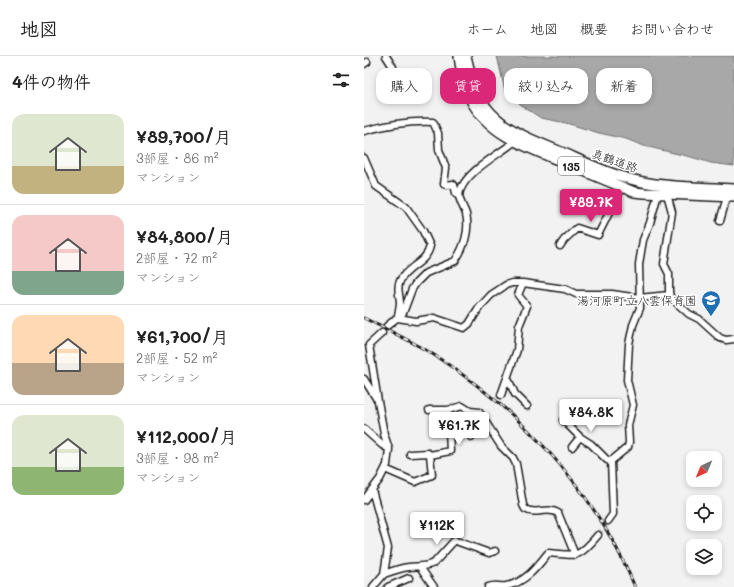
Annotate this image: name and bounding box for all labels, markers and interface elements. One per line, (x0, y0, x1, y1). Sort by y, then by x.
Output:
text: 地図 (20, 16, 58, 41)
text: ホーム (467, 19, 508, 38)
text: 地図 (530, 19, 558, 38)
text: 概要 (580, 19, 608, 38)
text: お問い合わせ (630, 19, 714, 38)
chip: 購入 (376, 68, 432, 104)
chip: 賃貸 (440, 68, 496, 104)
chip: 絞り込み (504, 68, 588, 104)
chip: 新着 (596, 68, 652, 104)
icon: filters (330, 69, 352, 91)
text: 4件の物件 (12, 70, 91, 92)
text: ¥89,700/月 (136, 125, 231, 147)
icon: home (44, 130, 92, 178)
street label: 真鶴道路 (590, 145, 640, 175)
text: 3部屋 · 86 m² (136, 149, 219, 166)
road number: 135 (558, 157, 584, 175)
text: マンション (136, 168, 200, 185)
pin: ¥89.7K (558, 189, 624, 223)
text: ¥89.7K (569, 193, 613, 210)
text: ¥84,800/月 (136, 225, 233, 247)
icon: home (44, 231, 92, 279)
text: 2部屋 · 72 m² (136, 249, 217, 266)
text: マンション (136, 268, 200, 285)
school or university icon: 湯河原町立八雲保育園 (700, 289, 722, 317)
place label: 湯河原町立八雲保育園 (577, 292, 697, 308)
text: ¥61,700/月 (136, 325, 228, 347)
icon: home (44, 331, 92, 379)
text: 2部屋 · 52 m² (136, 349, 217, 366)
text: マンション (136, 368, 200, 385)
pin: ¥84.8K (558, 399, 624, 433)
text: ¥84.8K (568, 403, 614, 420)
pin: ¥61.7K (426, 412, 492, 446)
text: ¥61.7K (438, 416, 480, 433)
text: ¥112,000/月 (136, 425, 237, 447)
icon: home (44, 431, 92, 479)
text: 3部屋 · 98 m² (136, 449, 219, 466)
north arrow (686, 451, 722, 487)
map controls (686, 451, 722, 575)
text: マンション (136, 468, 200, 485)
button: locate (686, 495, 722, 531)
pin: ¥112K (409, 512, 465, 546)
text: ¥112K (419, 516, 455, 533)
button: layers (686, 539, 722, 575)

